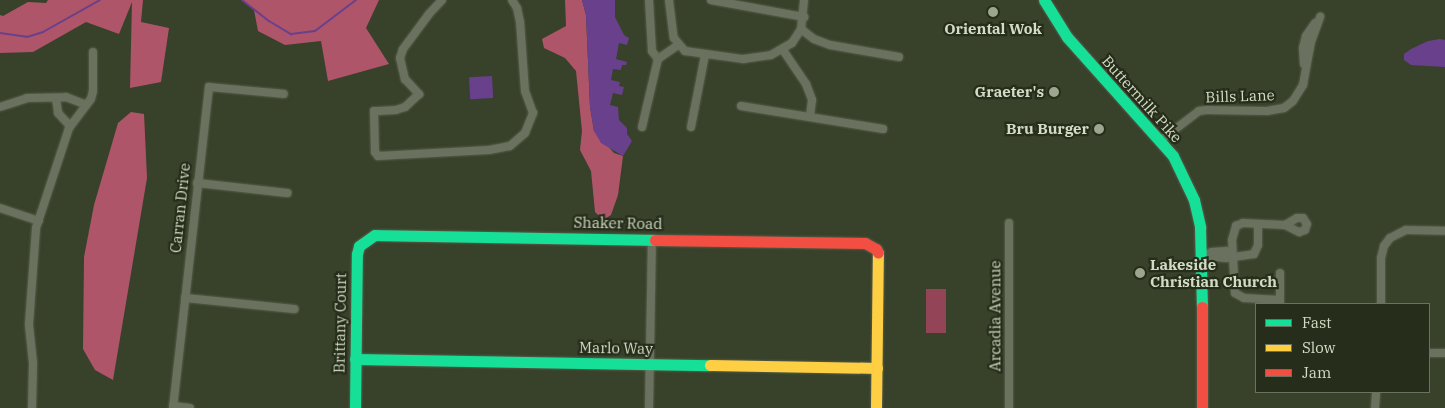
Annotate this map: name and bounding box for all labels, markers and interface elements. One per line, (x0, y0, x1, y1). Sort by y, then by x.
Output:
marker: Oriental Wok (987, 6, 999, 18)
place label: Oriental Wok (944, 20, 1042, 38)
street label: Buttermilk Pike (1098, 52, 1186, 146)
place label: Graeter's (975, 83, 1044, 101)
marker: Graeter's (1048, 86, 1060, 98)
street label: Bills Lane (1205, 86, 1275, 106)
place label: Bru Burger (1006, 120, 1089, 138)
marker: Bru Burger (1093, 123, 1105, 135)
street label: Carran Drive (166, 162, 194, 254)
street label: Shaker Road (573, 213, 663, 233)
place label: Lakeside Christian Church (1150, 255, 1277, 290)
street label: Arcadia Avenue (986, 260, 1004, 372)
marker: Lakeside Christian Church (1134, 267, 1146, 279)
street label: Brittany Court (330, 273, 350, 373)
legend (1255, 303, 1430, 393)
text: Fast (1302, 313, 1332, 332)
street label: Marlo Way (579, 338, 653, 358)
text: Slow (1302, 338, 1335, 357)
text: Jam (1302, 363, 1331, 382)

